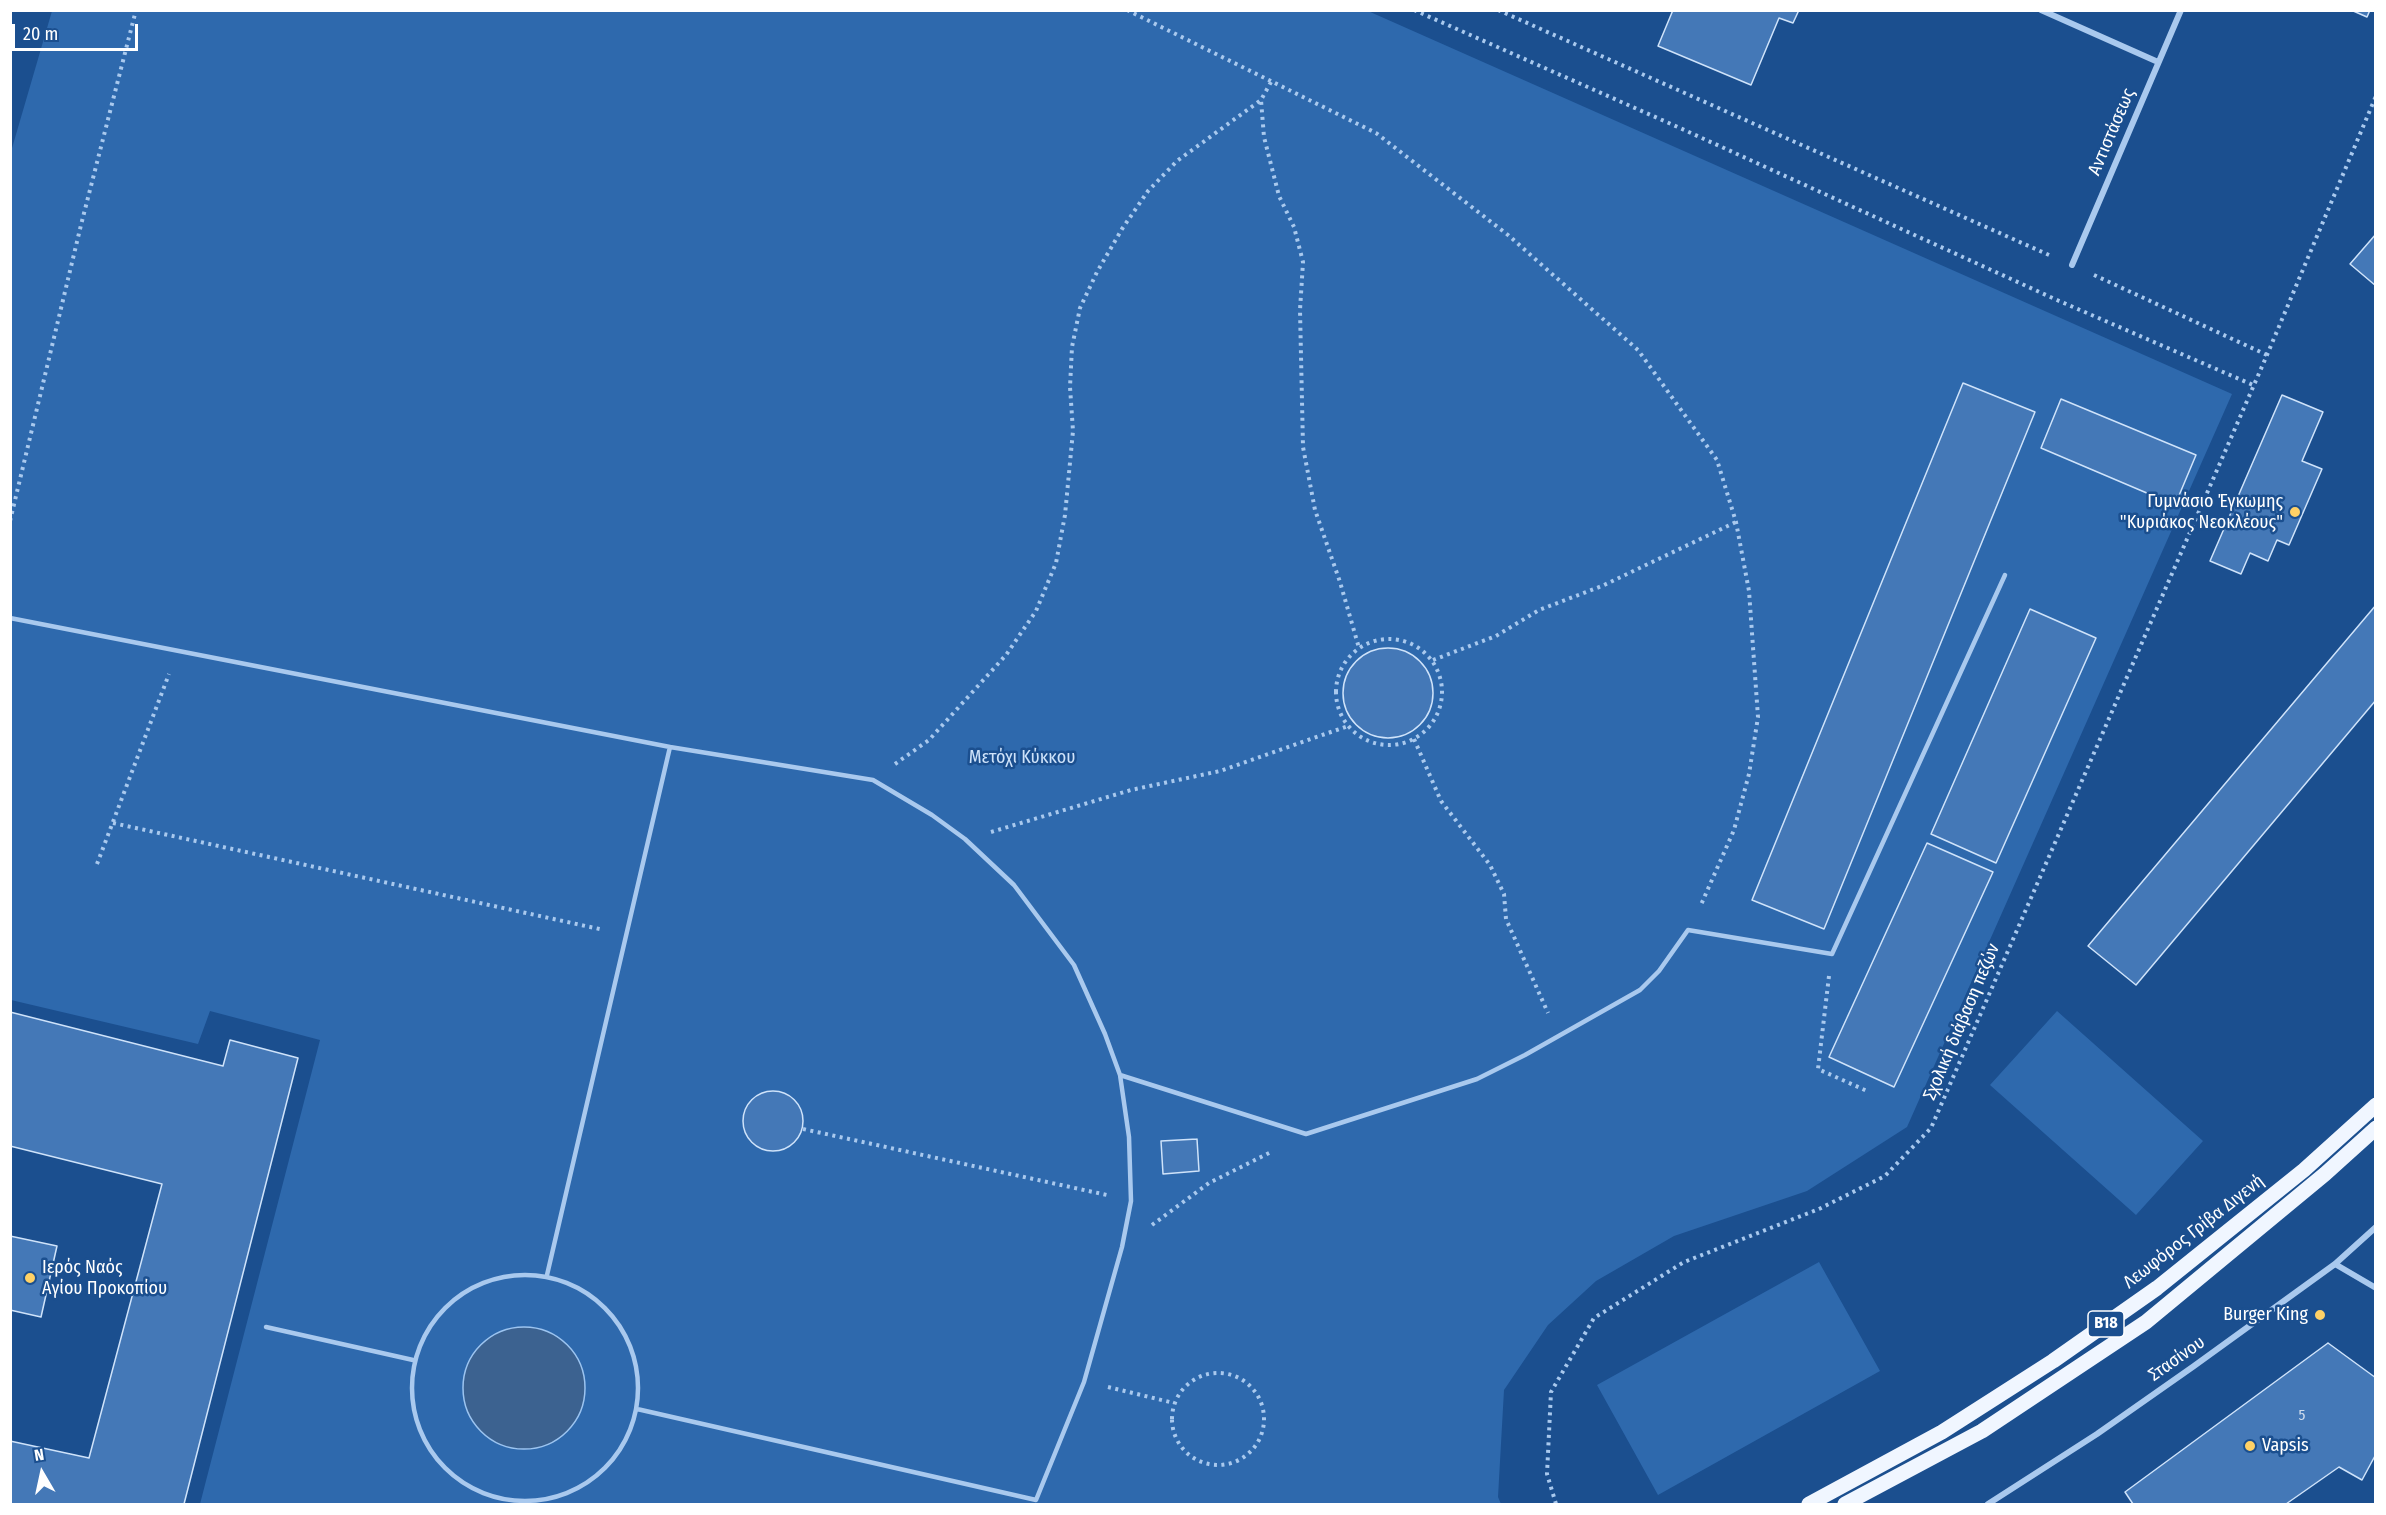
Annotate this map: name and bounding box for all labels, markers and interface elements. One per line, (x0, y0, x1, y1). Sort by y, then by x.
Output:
scale bar (15, 12, 141, 50)
text: 20 m (23, 23, 58, 45)
street label: Αντιστάσεως (2084, 85, 2140, 179)
place label: Γυμνάσιο Έγκωμης "Κυριάκος Νεοκλέους" (2120, 491, 2283, 534)
marker: Γυμνάσιο Έγκωμης "Κυριάκος Νεοκλέους" (2288, 505, 2302, 519)
park label: Μετόχι Κύκκου (969, 747, 1075, 769)
street label: Σχολική διάβαση πεζών (1919, 940, 2005, 1104)
street label: Λεωφόρος Γρίβα Διγενή (2119, 1170, 2269, 1294)
place label: Ιερός Ναός Αγίου Προκοπίου (42, 1257, 167, 1300)
marker: Ιερός Ναός Αγίου Προκοπίου (23, 1271, 37, 1285)
place label: Burger King (2223, 1304, 2308, 1326)
marker: Burger King (2313, 1308, 2327, 1322)
road number: B18 (2088, 1311, 2124, 1337)
street label: Στασίνου (2145, 1332, 2209, 1386)
house number: 5 (2299, 1407, 2305, 1425)
place label: Vapsis (2262, 1435, 2309, 1457)
marker: Vapsis (2243, 1439, 2257, 1453)
north arrow (12, 1443, 72, 1503)
text: N (33, 1445, 45, 1465)

